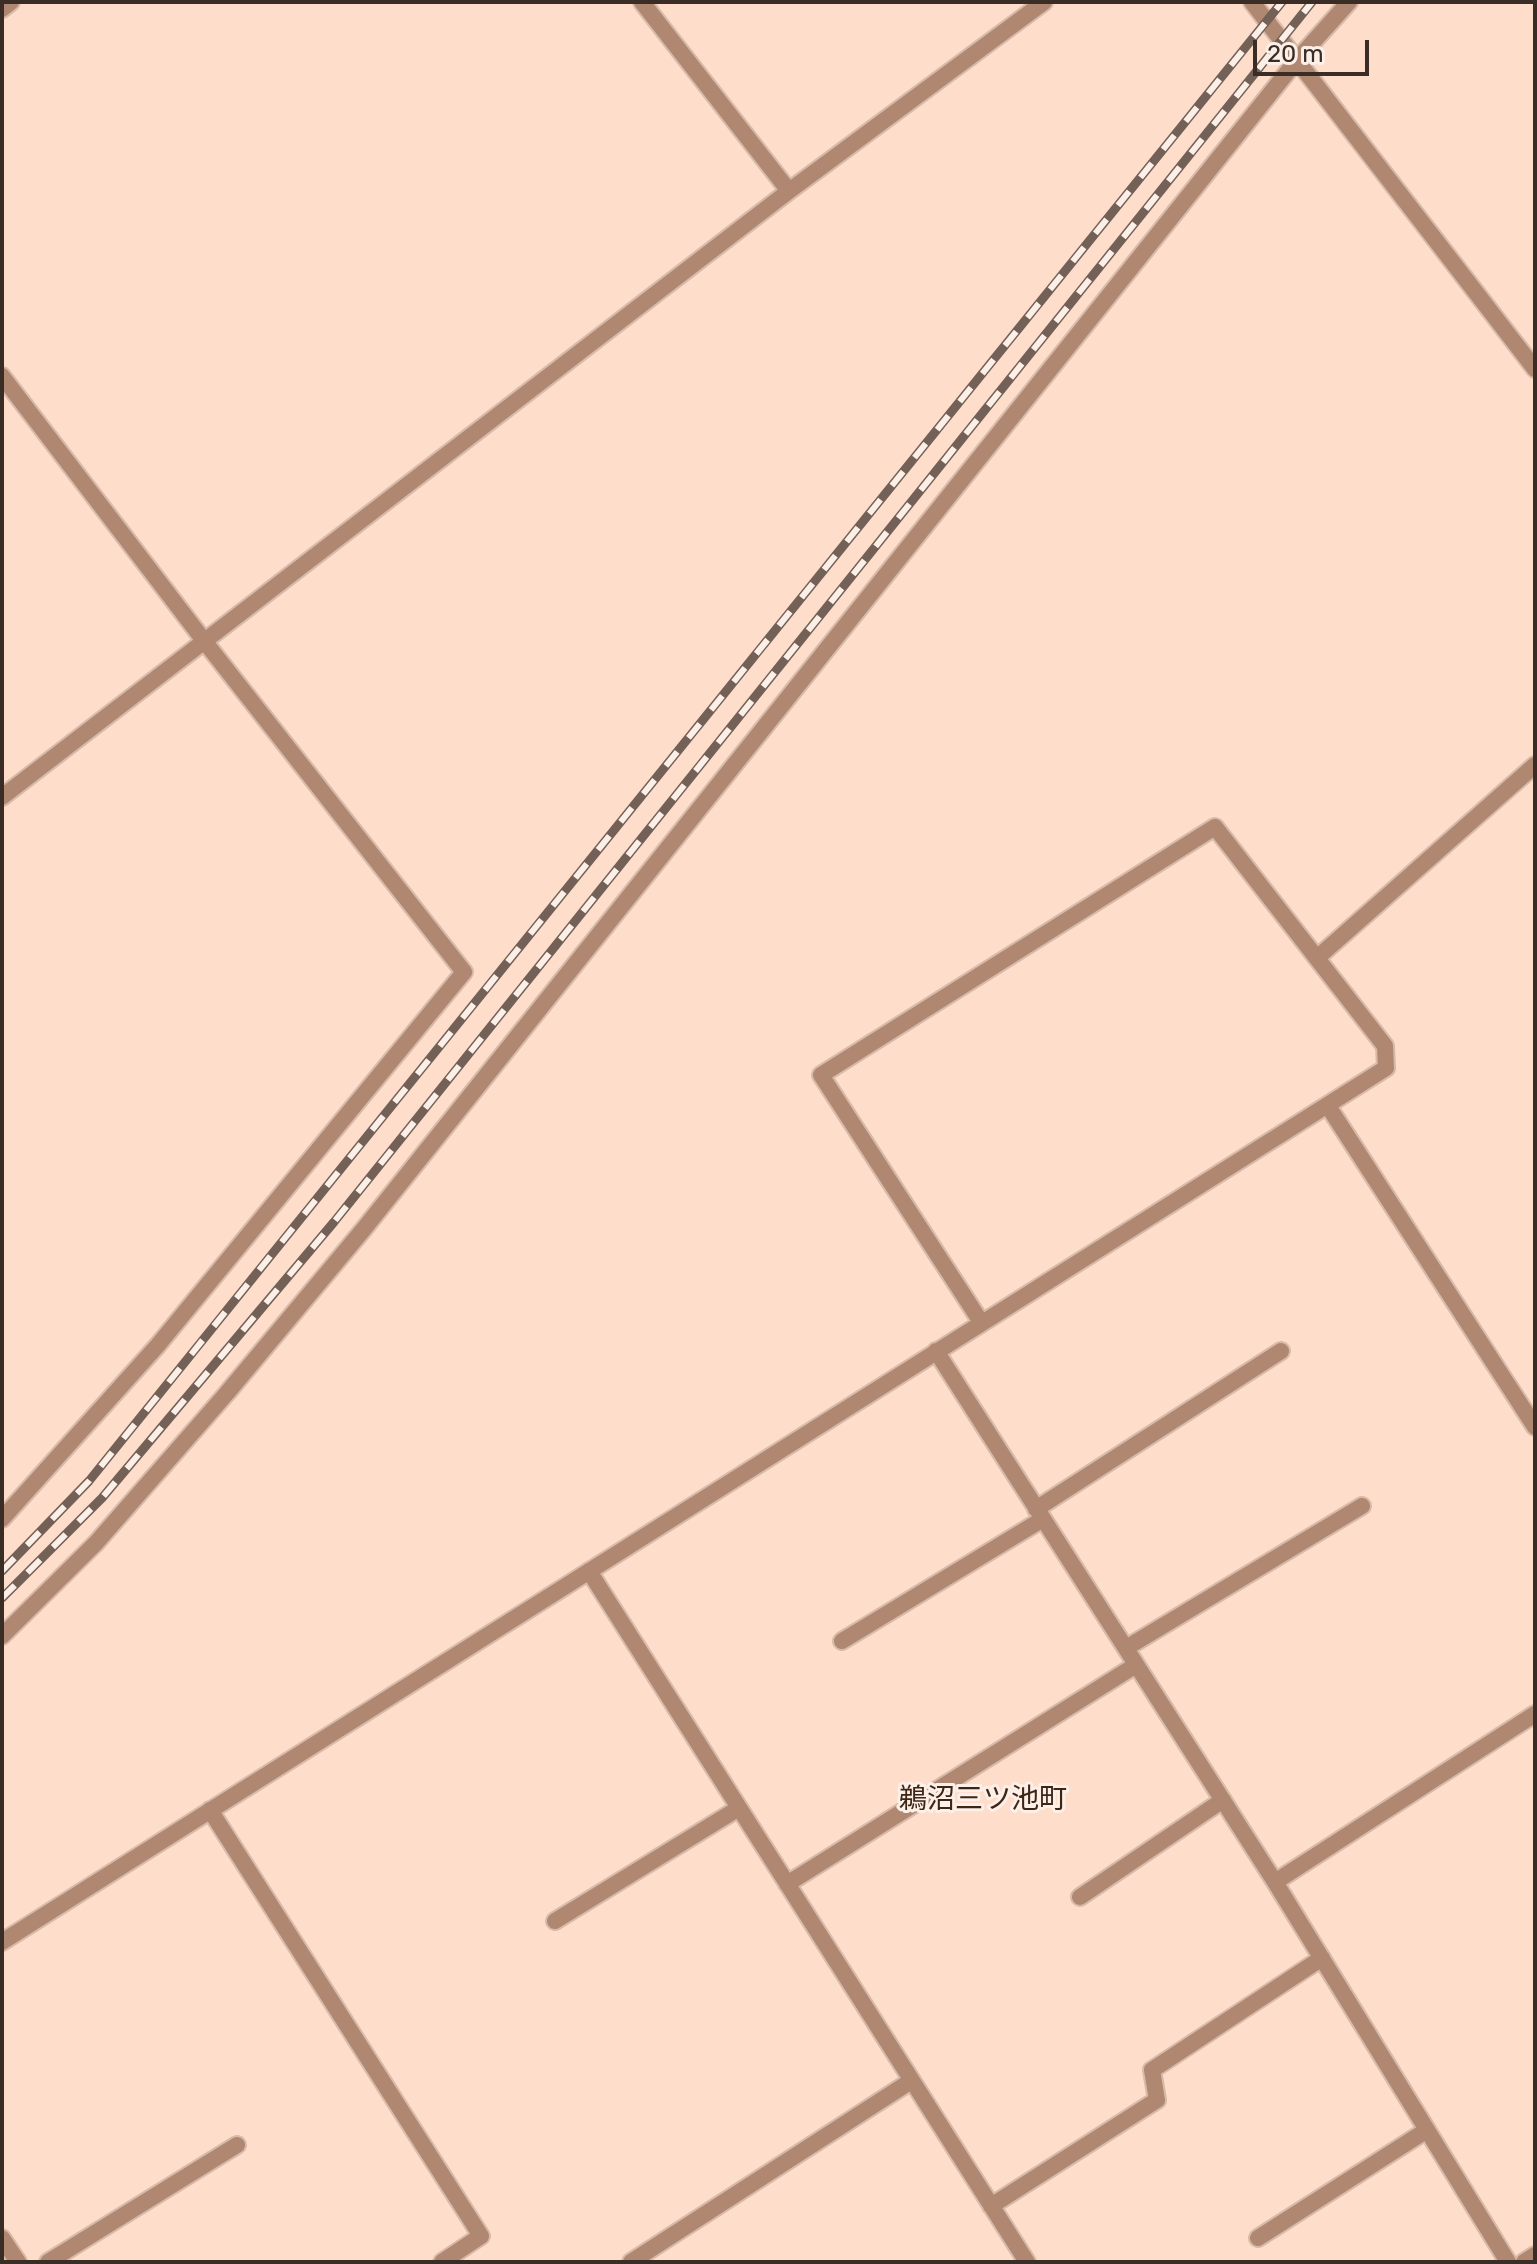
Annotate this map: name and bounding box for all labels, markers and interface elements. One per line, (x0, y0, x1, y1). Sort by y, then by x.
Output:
scale bar (1257, 24, 1373, 74)
text: 20 m (1267, 40, 1324, 68)
district label: 鵜沼三ツ池町 (899, 1783, 1067, 1817)

